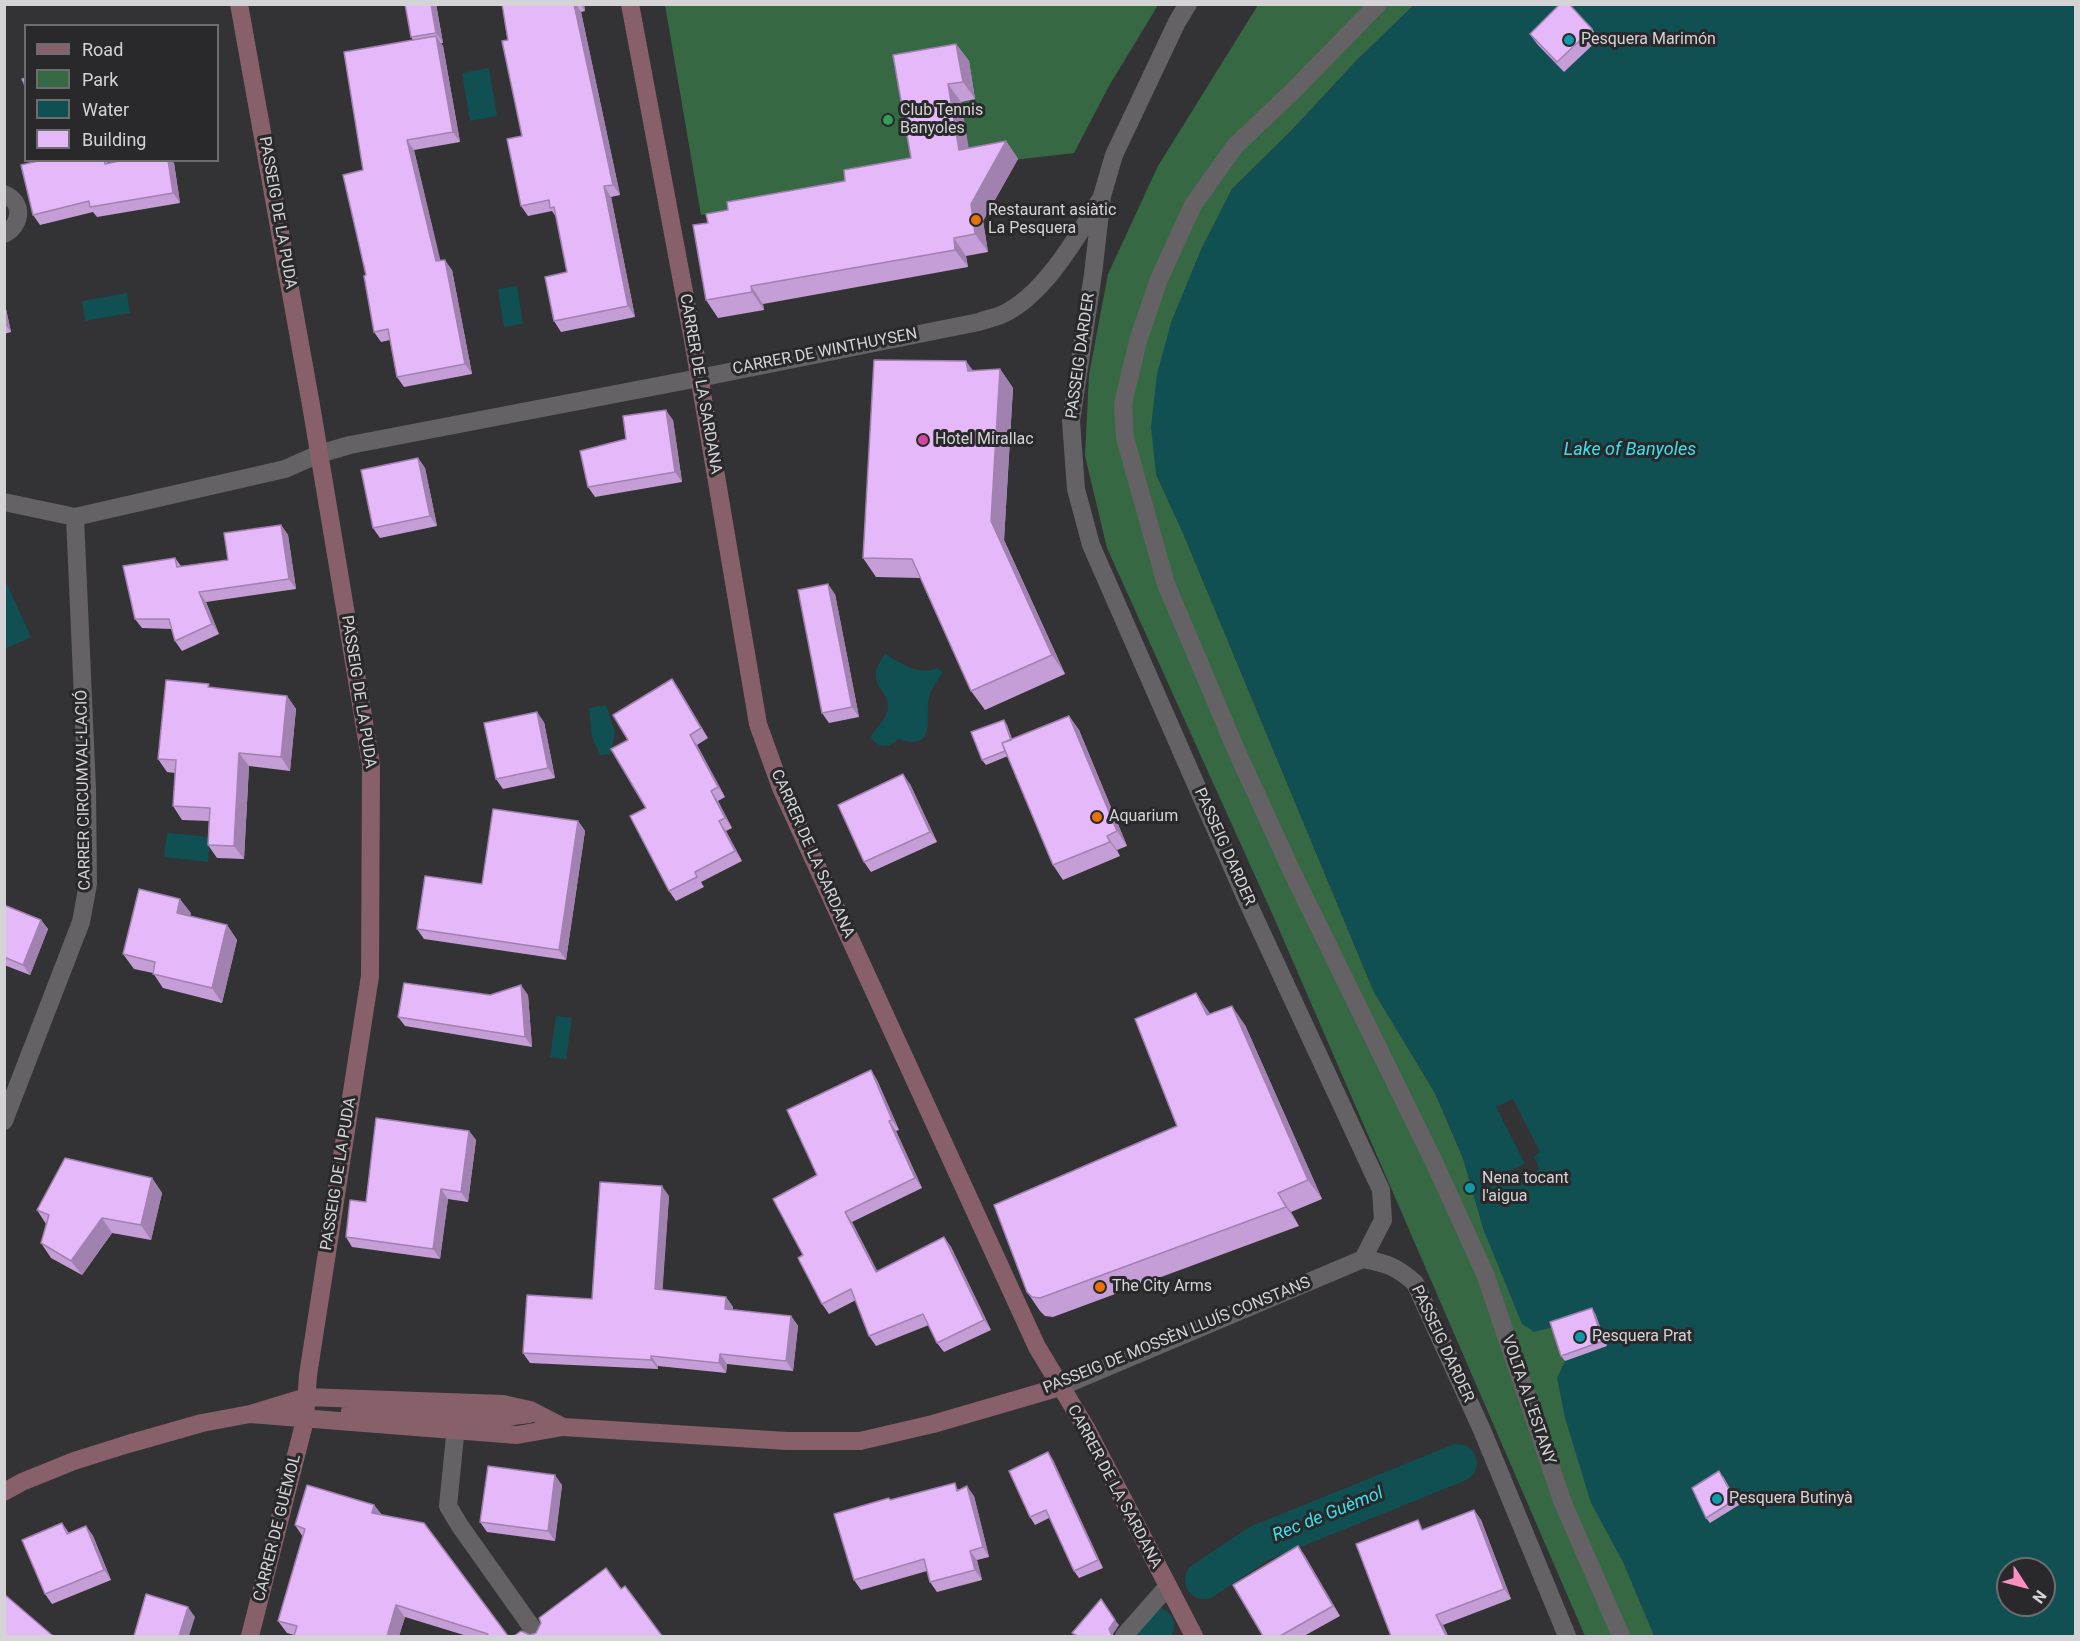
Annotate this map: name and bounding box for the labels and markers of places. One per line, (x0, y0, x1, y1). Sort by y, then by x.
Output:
place label: Pesquera Marimón (1581, 30, 1716, 50)
marker: Pesquera Marimón (1562, 33, 1576, 47)
place label: Club Tennis Banyoles (900, 101, 983, 139)
marker: Club Tennis Banyoles (881, 113, 895, 127)
place label: Restaurant asiàtic La Pesquera (988, 201, 1116, 239)
marker: Restaurant asiàtic La Pesquera (969, 213, 983, 227)
place label: Hotel Mirallac (935, 430, 1034, 450)
marker: Hotel Mirallac (916, 433, 930, 447)
place label: Aquarium (1109, 807, 1178, 827)
marker: Aquarium (1090, 810, 1104, 824)
place label: Nena tocant l'aigua (1482, 1169, 1569, 1207)
marker: Nena tocant l'aigua (1463, 1181, 1477, 1195)
place label: The City Arms (1112, 1277, 1212, 1297)
marker: The City Arms (1093, 1280, 1107, 1294)
place label: Pesquera Prat (1592, 1327, 1692, 1347)
marker: Pesquera Prat (1573, 1330, 1587, 1344)
place label: Pesquera Butinyà (1729, 1489, 1853, 1509)
marker: Pesquera Butinyà (1710, 1492, 1724, 1506)

